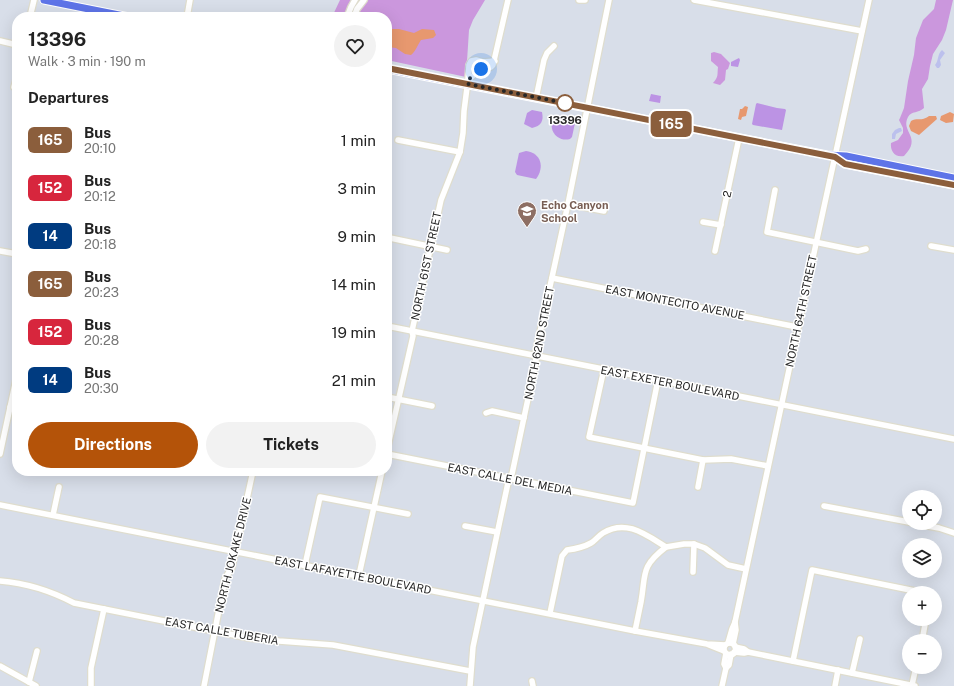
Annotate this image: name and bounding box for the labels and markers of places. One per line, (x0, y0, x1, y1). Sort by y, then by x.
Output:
marker: 13396 (556, 94, 574, 112)
place label: 13396 (548, 114, 582, 126)
place label: Echo Canyon School (541, 199, 608, 224)
school or university icon: Echo Canyon School (516, 200, 538, 228)

